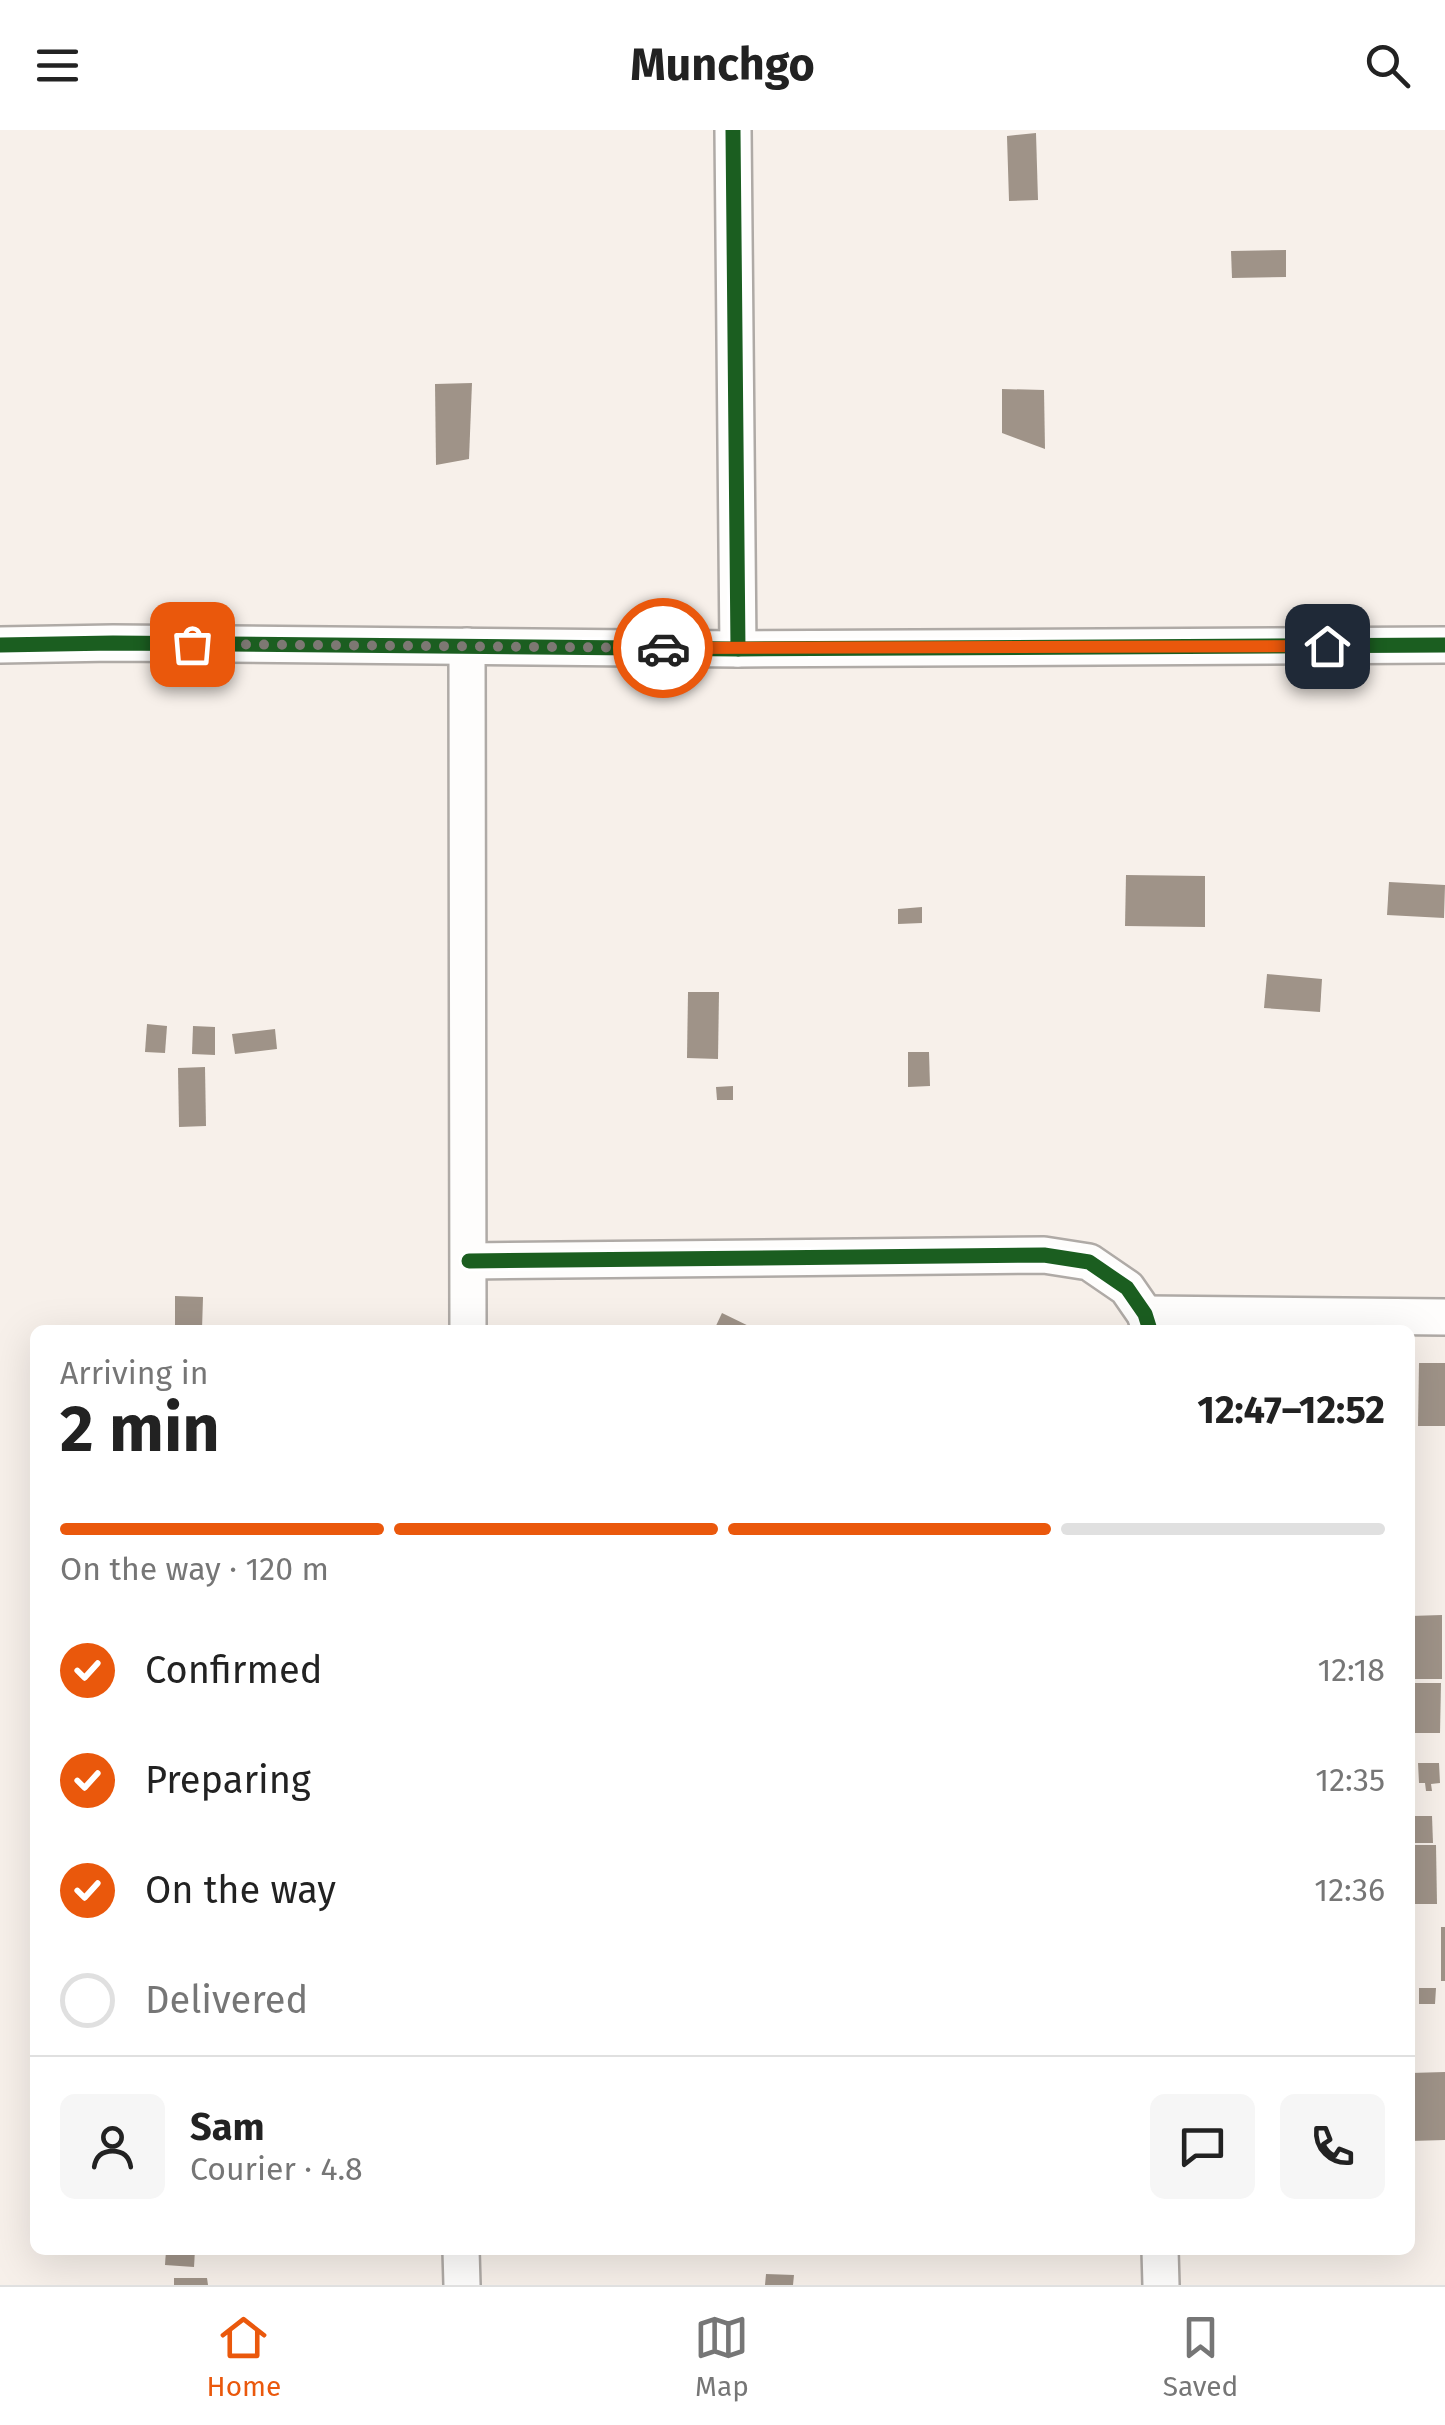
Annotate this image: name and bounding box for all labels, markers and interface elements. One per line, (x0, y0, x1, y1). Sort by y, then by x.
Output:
icon: menu (30, 38, 85, 93)
text: Munchgo (630, 38, 815, 92)
icon: search (1360, 38, 1415, 93)
courier (613, 598, 713, 698)
pin (150, 602, 235, 687)
pin (1285, 604, 1370, 689)
icon: bag (165, 617, 220, 672)
icon: home (1300, 619, 1355, 674)
icon: car (636, 621, 691, 676)
text: Arriving in (60, 1354, 208, 1392)
text: 12:47–12:52 (1197, 1387, 1385, 1433)
text: 2 min (60, 1390, 220, 1468)
text: On the way · 120 m (60, 1550, 329, 1588)
icon: check (60, 1643, 115, 1698)
text: Confirmed (145, 1647, 323, 1693)
text: 12:18 (1317, 1651, 1385, 1689)
icon: check (60, 1753, 115, 1808)
text: Preparing (145, 1757, 311, 1803)
text: 12:35 (1315, 1761, 1385, 1799)
icon: check (60, 1863, 115, 1918)
text: On the way (145, 1867, 336, 1913)
text: 12:36 (1314, 1871, 1385, 1909)
text: Delivered (145, 1977, 308, 2023)
button: person (60, 2094, 165, 2199)
button: chat (1150, 2094, 1255, 2199)
button: phone (1280, 2094, 1385, 2199)
text: Sam (190, 2104, 265, 2150)
text: Courier · 4.8 (190, 2150, 363, 2188)
tab: Home (207, 2310, 281, 2403)
tab: Map (694, 2310, 749, 2403)
tab: Saved (1163, 2310, 1238, 2403)

